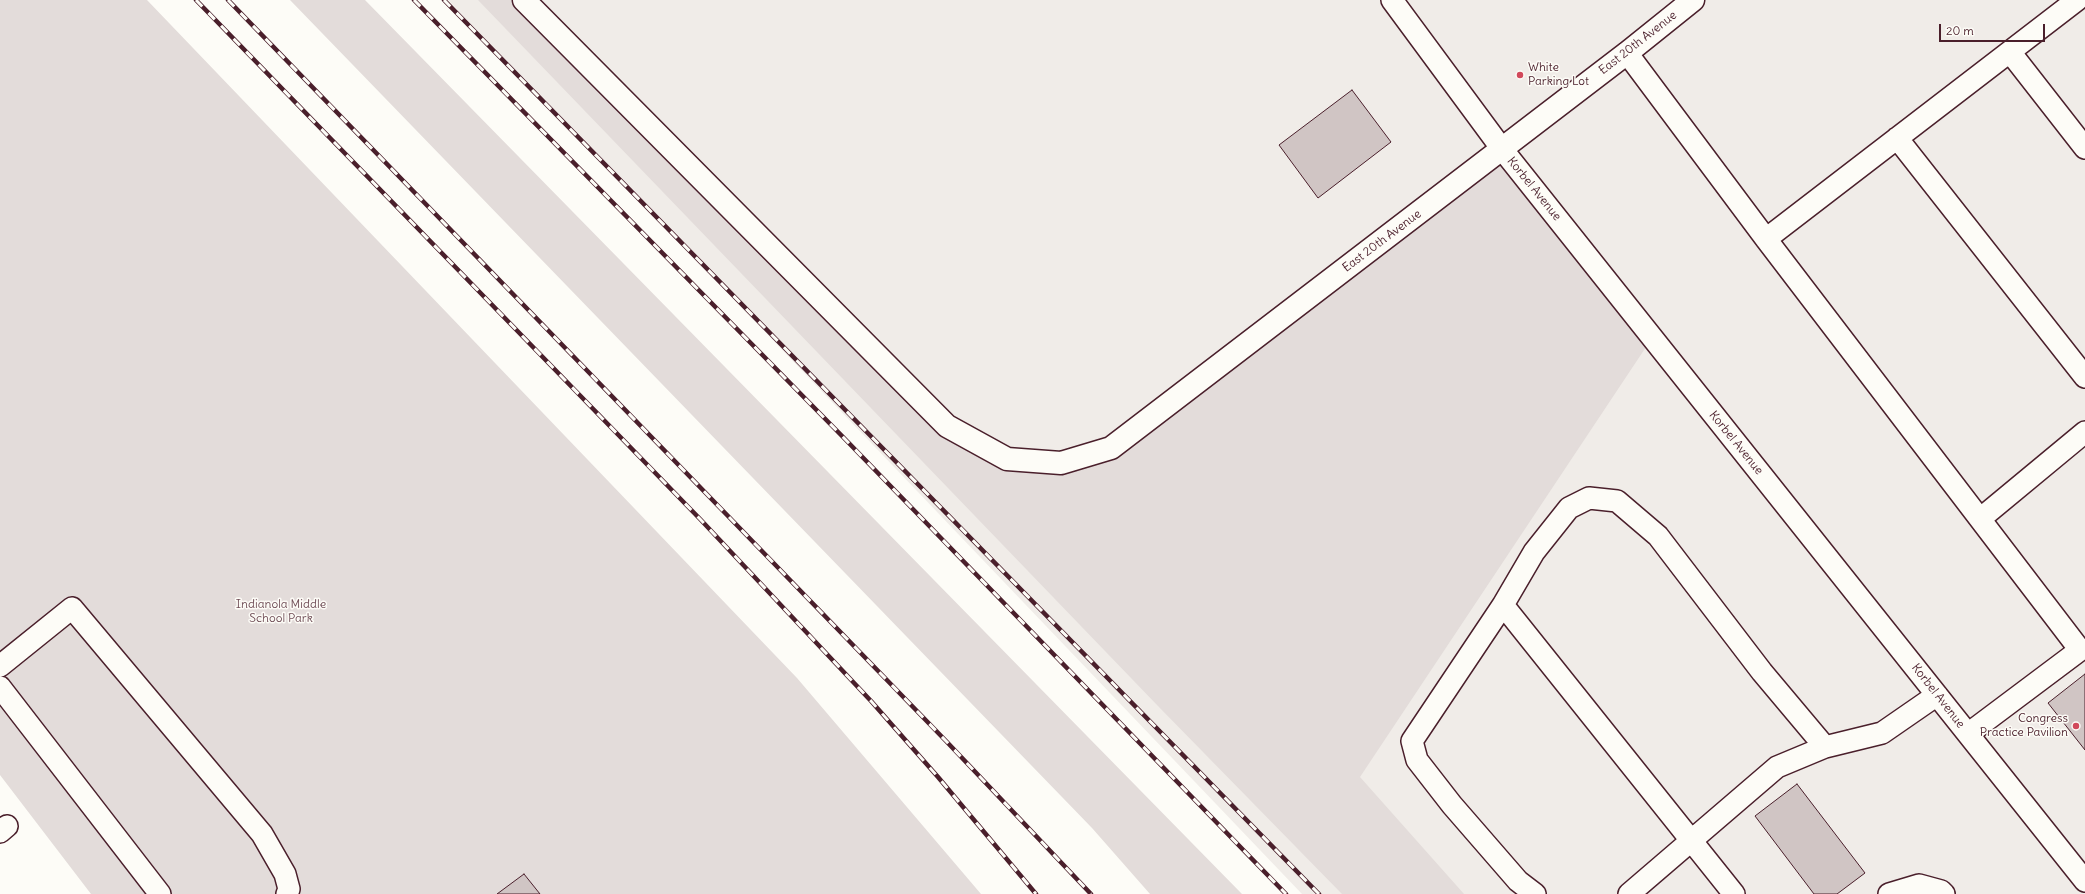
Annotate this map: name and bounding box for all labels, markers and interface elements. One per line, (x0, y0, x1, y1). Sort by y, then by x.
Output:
street label: East 20th Avenue (1596, 8, 1680, 78)
scale bar (1941, 16, 2047, 42)
text: 20 m (1946, 23, 1974, 38)
place label: White Parking Lot (1528, 61, 1589, 89)
marker: White Parking Lot (1515, 70, 1525, 80)
street label: Korbel Avenue (1504, 154, 1564, 224)
street label: East 20th Avenue (1340, 207, 1424, 275)
street label: Korbel Avenue (1706, 408, 1766, 478)
park label: Indianola Middle School Park (236, 598, 326, 626)
street label: Korbel Avenue (1908, 661, 1968, 731)
place label: Congress Practice Pavilion (1980, 712, 2068, 740)
marker: Congress Practice Pavilion (2071, 721, 2081, 731)

